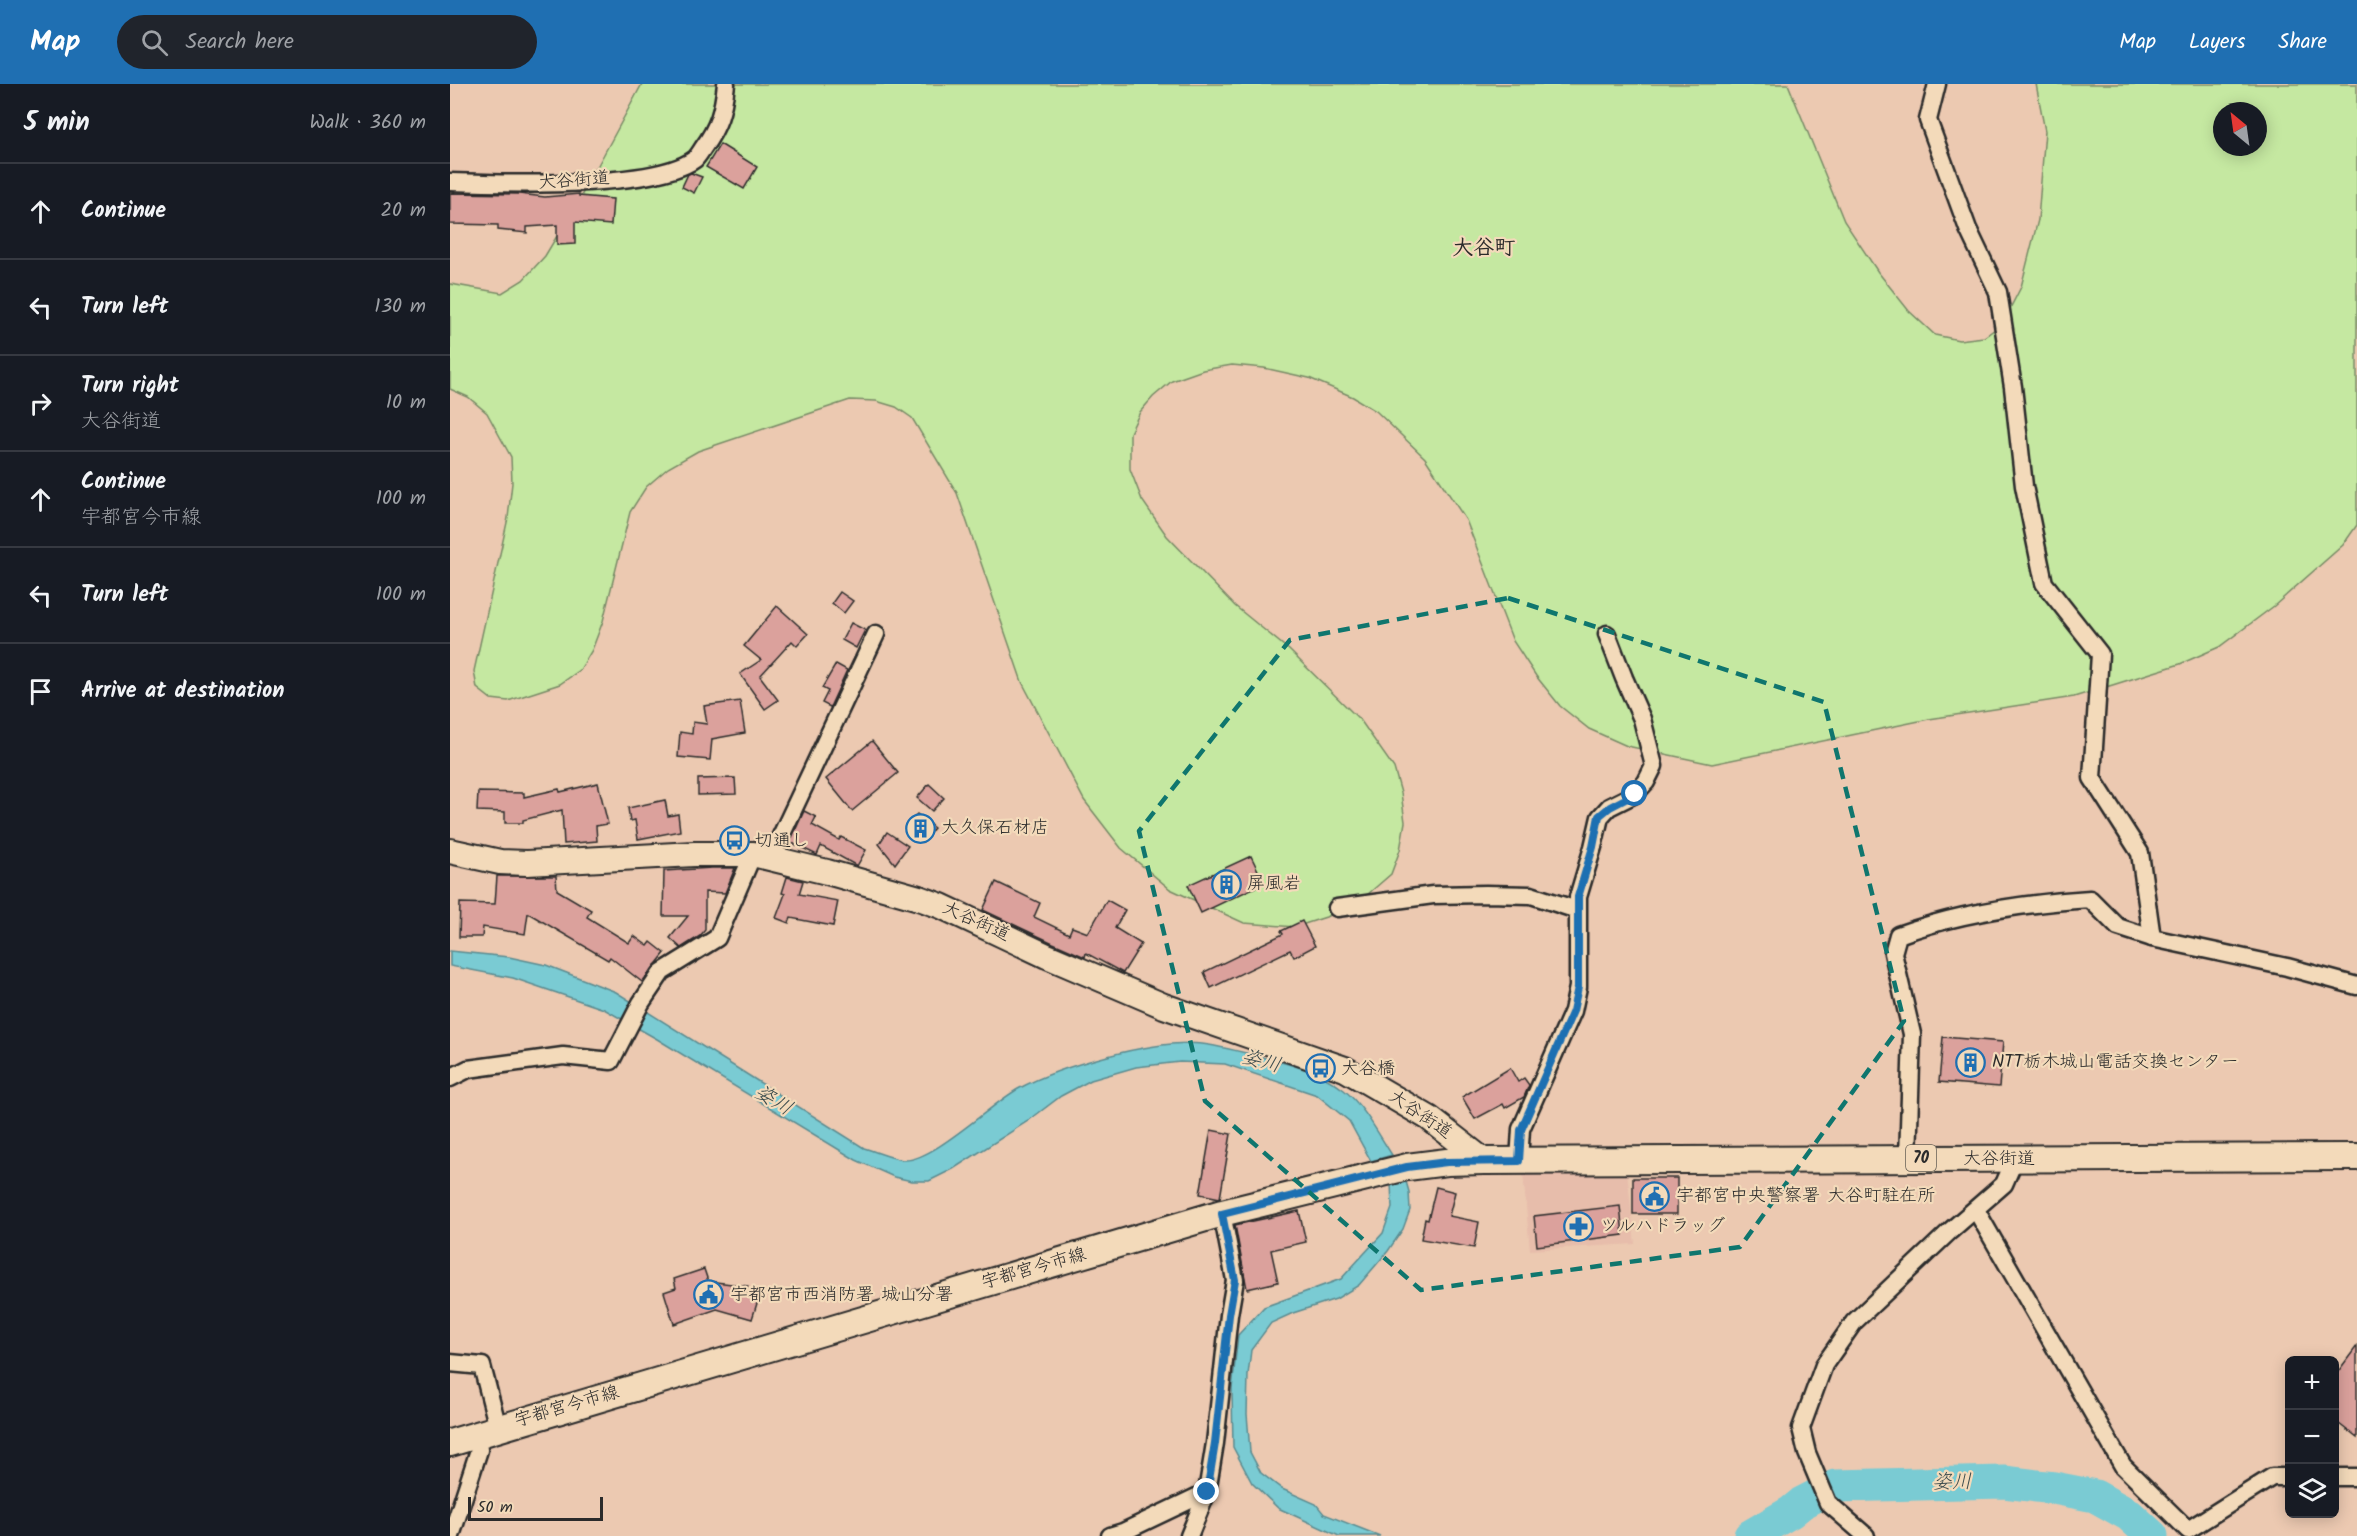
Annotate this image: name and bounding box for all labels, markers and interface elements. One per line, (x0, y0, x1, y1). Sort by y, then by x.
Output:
search box (117, 15, 537, 69)
text: Map (30, 20, 81, 65)
text: Search here (186, 25, 294, 60)
icon: search (138, 26, 171, 59)
text: Map (2119, 26, 2156, 59)
text: Layers (2189, 26, 2245, 59)
text: Share (2278, 26, 2327, 59)
text: 5 min (24, 102, 90, 144)
north arrow (2213, 102, 2267, 156)
text: Walk · 360 m (309, 107, 426, 139)
street label: 大谷街道 (537, 164, 611, 198)
text: Continue (81, 194, 166, 229)
icon: ahead (24, 195, 57, 228)
text: 20 m (380, 195, 426, 227)
district label: 大谷町 (1453, 232, 1516, 265)
text: Turn left (81, 290, 168, 325)
icon: left (24, 291, 57, 324)
text: 130 m (374, 291, 426, 323)
text: Turn right (81, 369, 179, 404)
icon: right (24, 387, 57, 420)
text: 10 m (386, 387, 426, 419)
text: 大谷街道 (81, 406, 161, 438)
text: Continue (81, 465, 166, 500)
icon: ahead (24, 483, 57, 516)
text: 100 m (376, 483, 426, 515)
text: 宇都宮今市線 (81, 502, 201, 534)
text: Turn left (81, 578, 168, 613)
icon: left (24, 579, 57, 612)
text: 100 m (376, 579, 426, 611)
text: Arrive at destination (81, 674, 284, 709)
icon: arrive (24, 675, 57, 708)
route start (1621, 780, 1647, 806)
building icon: 大久保石材店 (904, 812, 936, 844)
place label: 大久保石材店 (941, 814, 1049, 843)
bus stop icon: 切通し (718, 825, 750, 857)
place label: 切通し (755, 827, 809, 856)
building icon: 屏風岩 (1210, 868, 1242, 900)
place label: 屏風岩 (1247, 870, 1301, 899)
street label: 大谷街道 (937, 894, 1015, 950)
water label: 姿川 (1238, 1041, 1284, 1083)
building icon: NTT栃木城山電話交換センター (1955, 1046, 1987, 1078)
place label: NTT栃木城山電話交換センター (1992, 1048, 2239, 1077)
bus stop icon: 大谷橋 (1304, 1053, 1336, 1085)
place label: 大谷橋 (1341, 1055, 1395, 1084)
water label: 姿川 (748, 1077, 798, 1125)
street label: 大谷街道 (1382, 1083, 1458, 1147)
road number: 70 (1906, 1145, 1936, 1171)
street label: 大谷街道 (1963, 1145, 2035, 1174)
public building icon: 宇都宮中央警察署 大谷町駐在所 (1639, 1180, 1671, 1212)
place label: 宇都宮中央警察署 大谷町駐在所 (1676, 1182, 1935, 1211)
pharmacy icon: ツルハドラッグ (1563, 1210, 1595, 1242)
place label: ツルハドラッグ (1600, 1212, 1725, 1241)
street label: 宇都宮今市線 (978, 1240, 1090, 1298)
public building icon: 宇都宮市西消防署 城山分署 (693, 1279, 725, 1311)
place label: 宇都宮市西消防署 城山分署 (730, 1281, 953, 1310)
map controls (2285, 1356, 2339, 1518)
button: + (2285, 1356, 2339, 1410)
street label: 宇都宮今市線 (511, 1378, 623, 1436)
button: − (2285, 1410, 2339, 1464)
button: layers (2285, 1464, 2339, 1518)
water label: 姿川 (1932, 1467, 1972, 1499)
route end (1193, 1478, 1219, 1504)
scale bar (468, 1494, 603, 1522)
text: 50 m (477, 1495, 513, 1520)

